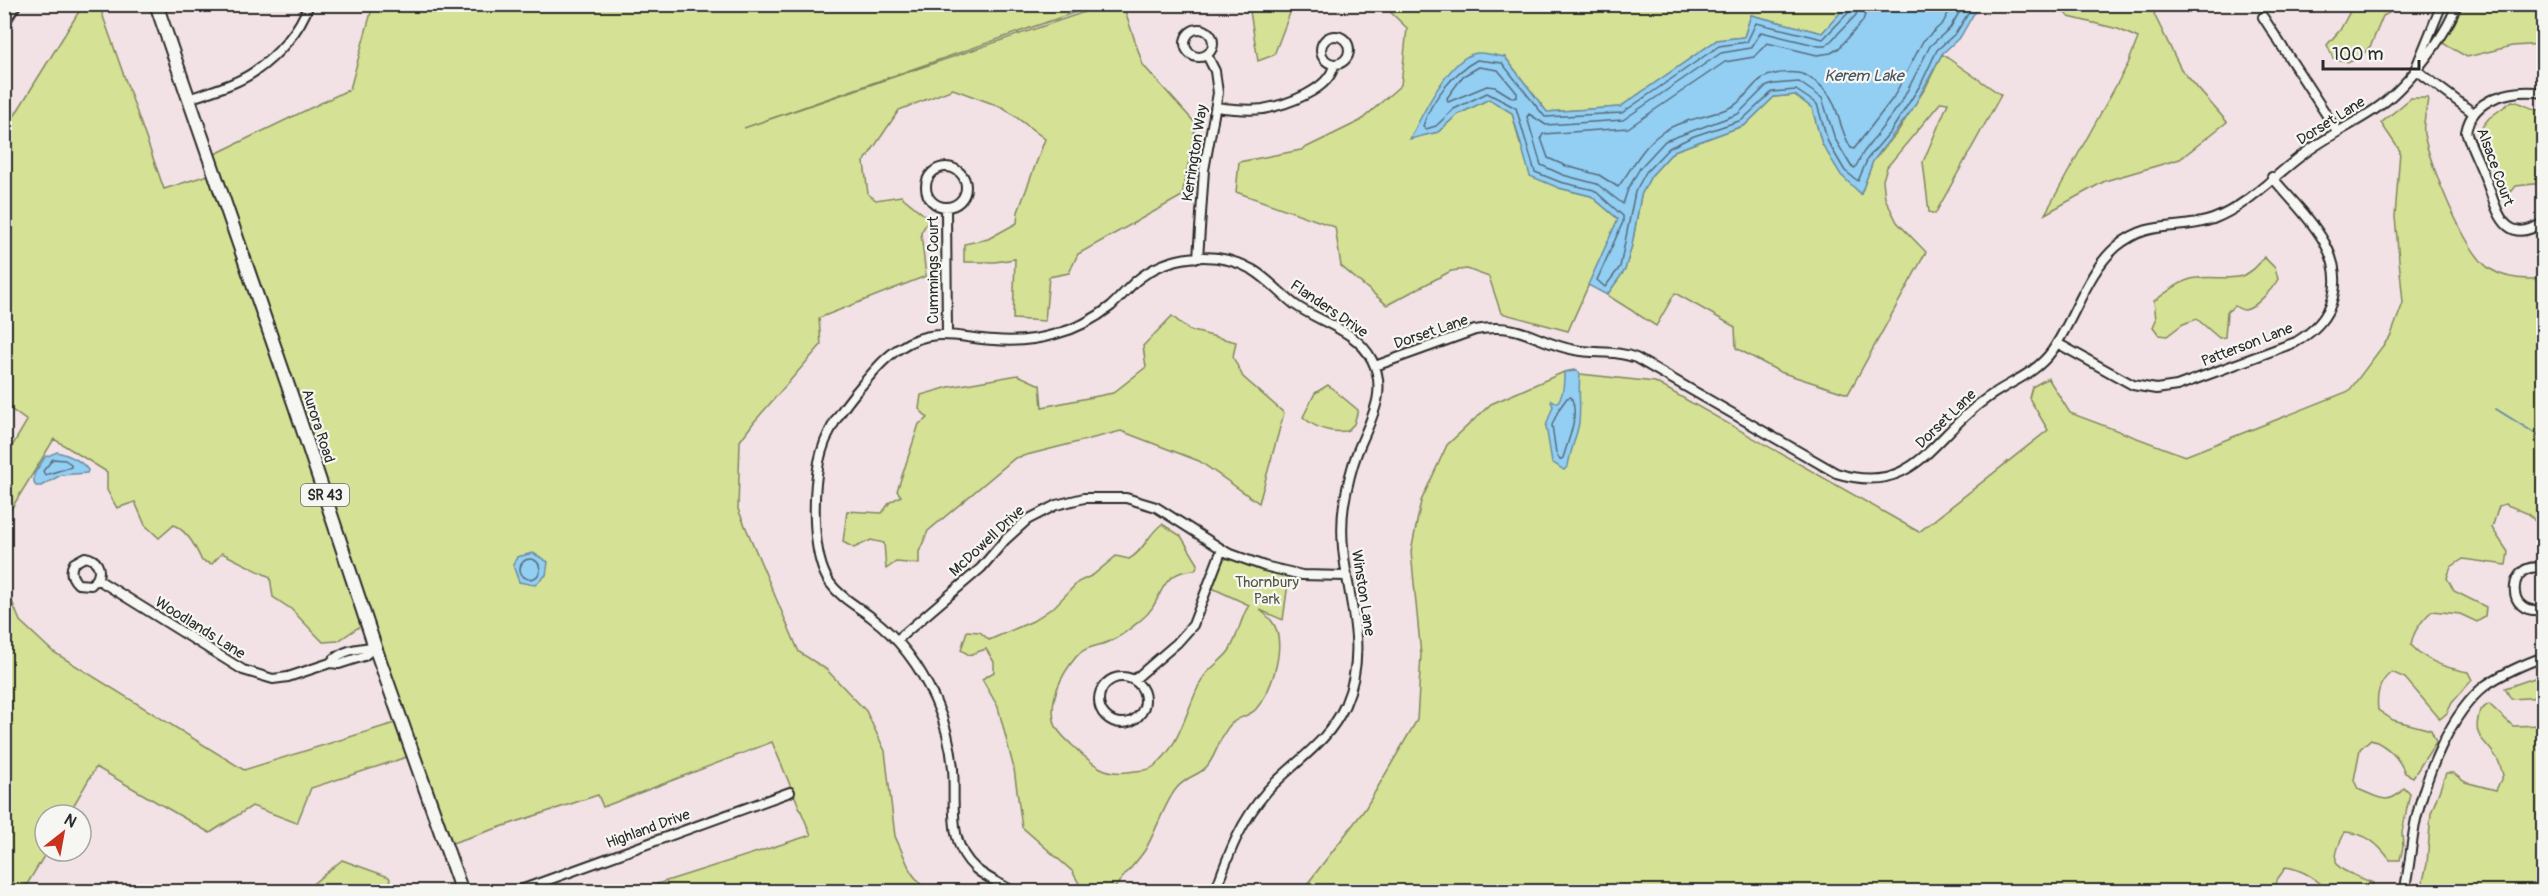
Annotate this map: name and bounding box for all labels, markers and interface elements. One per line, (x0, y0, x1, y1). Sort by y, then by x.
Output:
scale bar (2323, 33, 2419, 71)
text: 100 m (2332, 43, 2384, 66)
water label: Kerem Lake (1824, 66, 1906, 86)
street label: Dorset Lane (2293, 92, 2369, 149)
street label: Kerrington Way (1178, 103, 1212, 203)
street label: Alsace Court (2472, 125, 2518, 209)
street label: Cummings Court (924, 215, 943, 324)
street label: Flanders Drive (1286, 276, 1372, 342)
street label: Dorset Lane (1391, 310, 1471, 354)
street label: Patterson Lane (2199, 319, 2296, 371)
street label: Dorset Lane (1912, 385, 1981, 453)
street label: Aurora Road (297, 387, 339, 465)
road number: SR 43 (301, 484, 349, 506)
street label: McDowell Drive (946, 501, 1029, 581)
street label: Winston Lane (1347, 549, 1379, 638)
park label: Thornbury Park (1235, 573, 1300, 609)
street label: Woodlands Lane (151, 593, 249, 664)
north arrow (33, 803, 93, 863)
street label: Highland Drive (603, 805, 693, 853)
text: N (60, 810, 80, 832)

